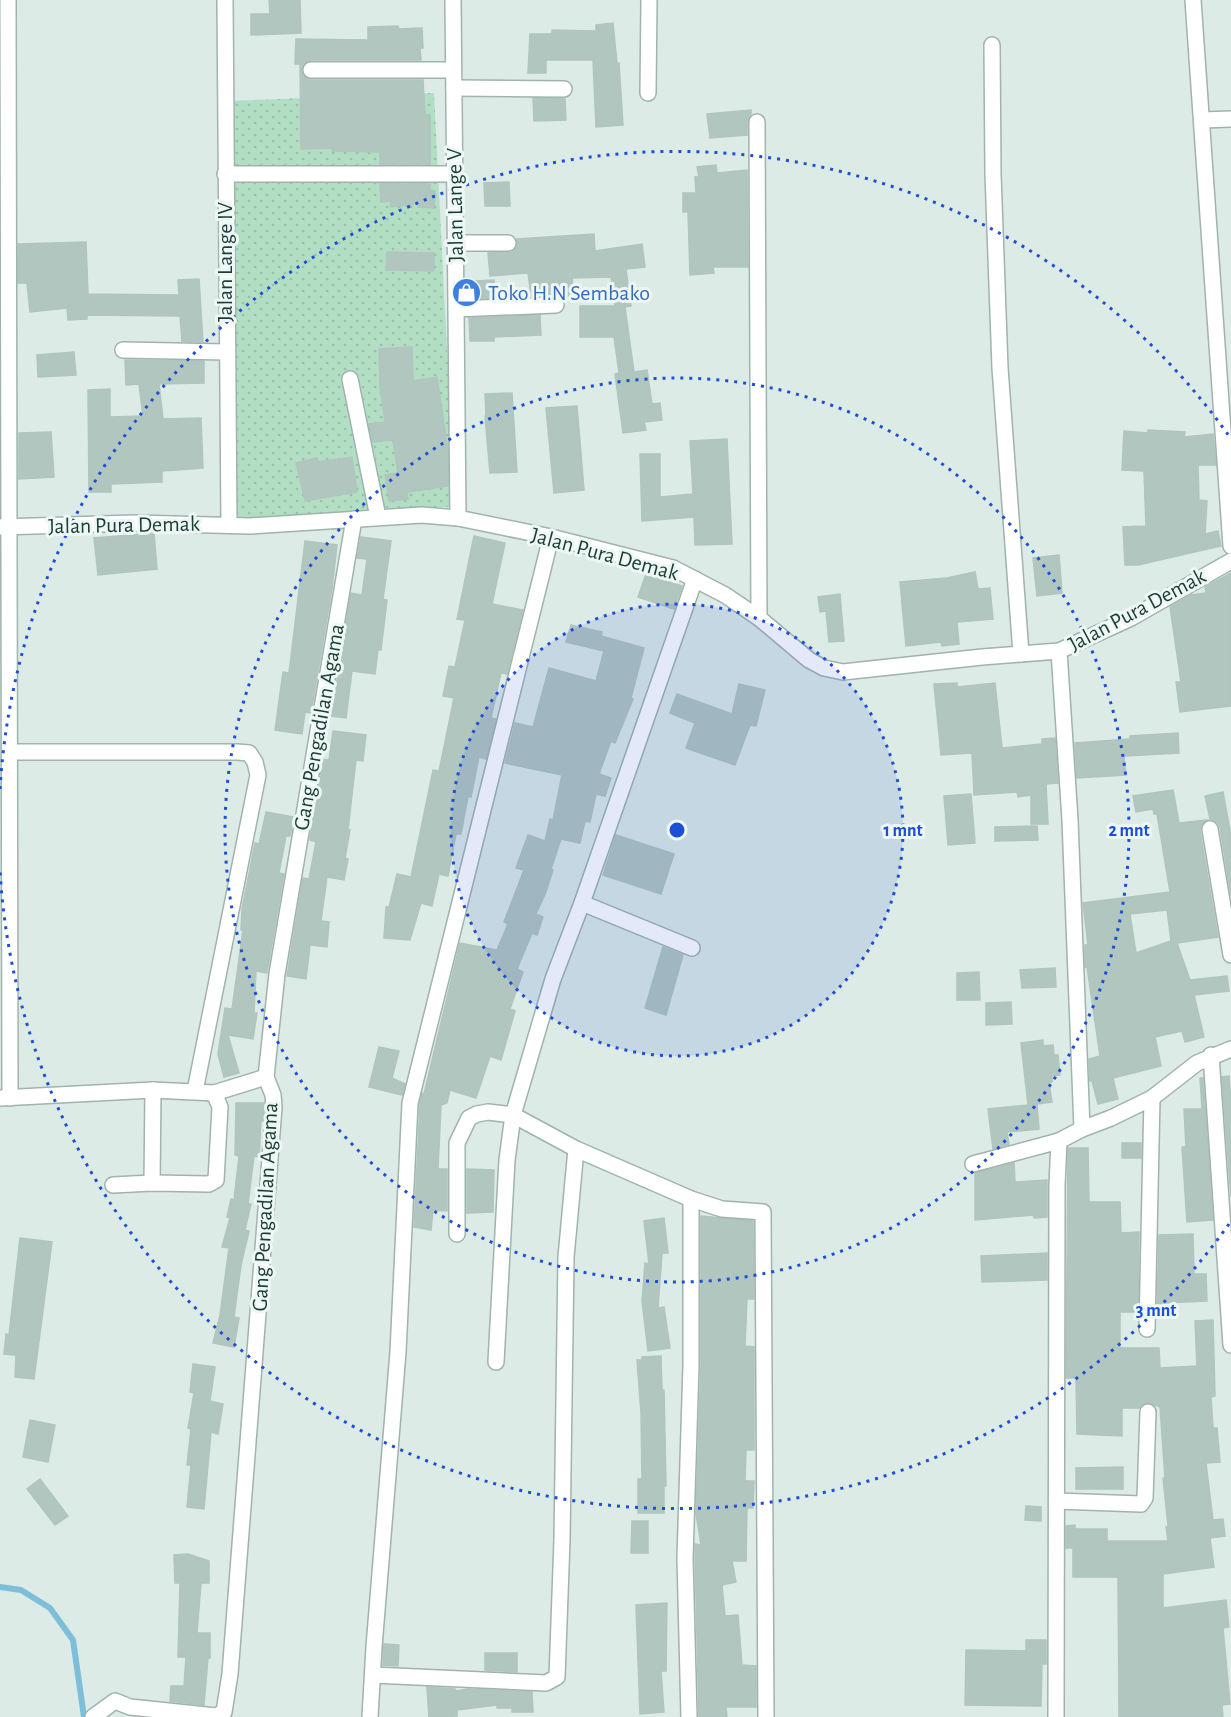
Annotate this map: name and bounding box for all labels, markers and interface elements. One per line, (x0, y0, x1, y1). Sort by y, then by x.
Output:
street label: Jalan Lange V (443, 147, 467, 262)
street label: Jalan Lange IV (214, 202, 236, 322)
shop icon: Toko H.N Sembako (451, 277, 483, 309)
place label: Toko H.N Sembako (488, 282, 650, 304)
street label: Jalan Pura Demak (48, 513, 200, 537)
street label: Jalan Pura Demak (529, 524, 681, 584)
street label: Jalan Pura Demak (1065, 565, 1209, 655)
street label: Gang Pengadilan Agama (290, 622, 348, 832)
centre of rings (667, 820, 687, 840)
text: 1 mnt (883, 822, 923, 840)
text: 2 mnt (1108, 822, 1150, 840)
street label: Gang Pengadilan Agama (249, 1102, 281, 1312)
text: 3 mnt (1136, 1302, 1176, 1320)

